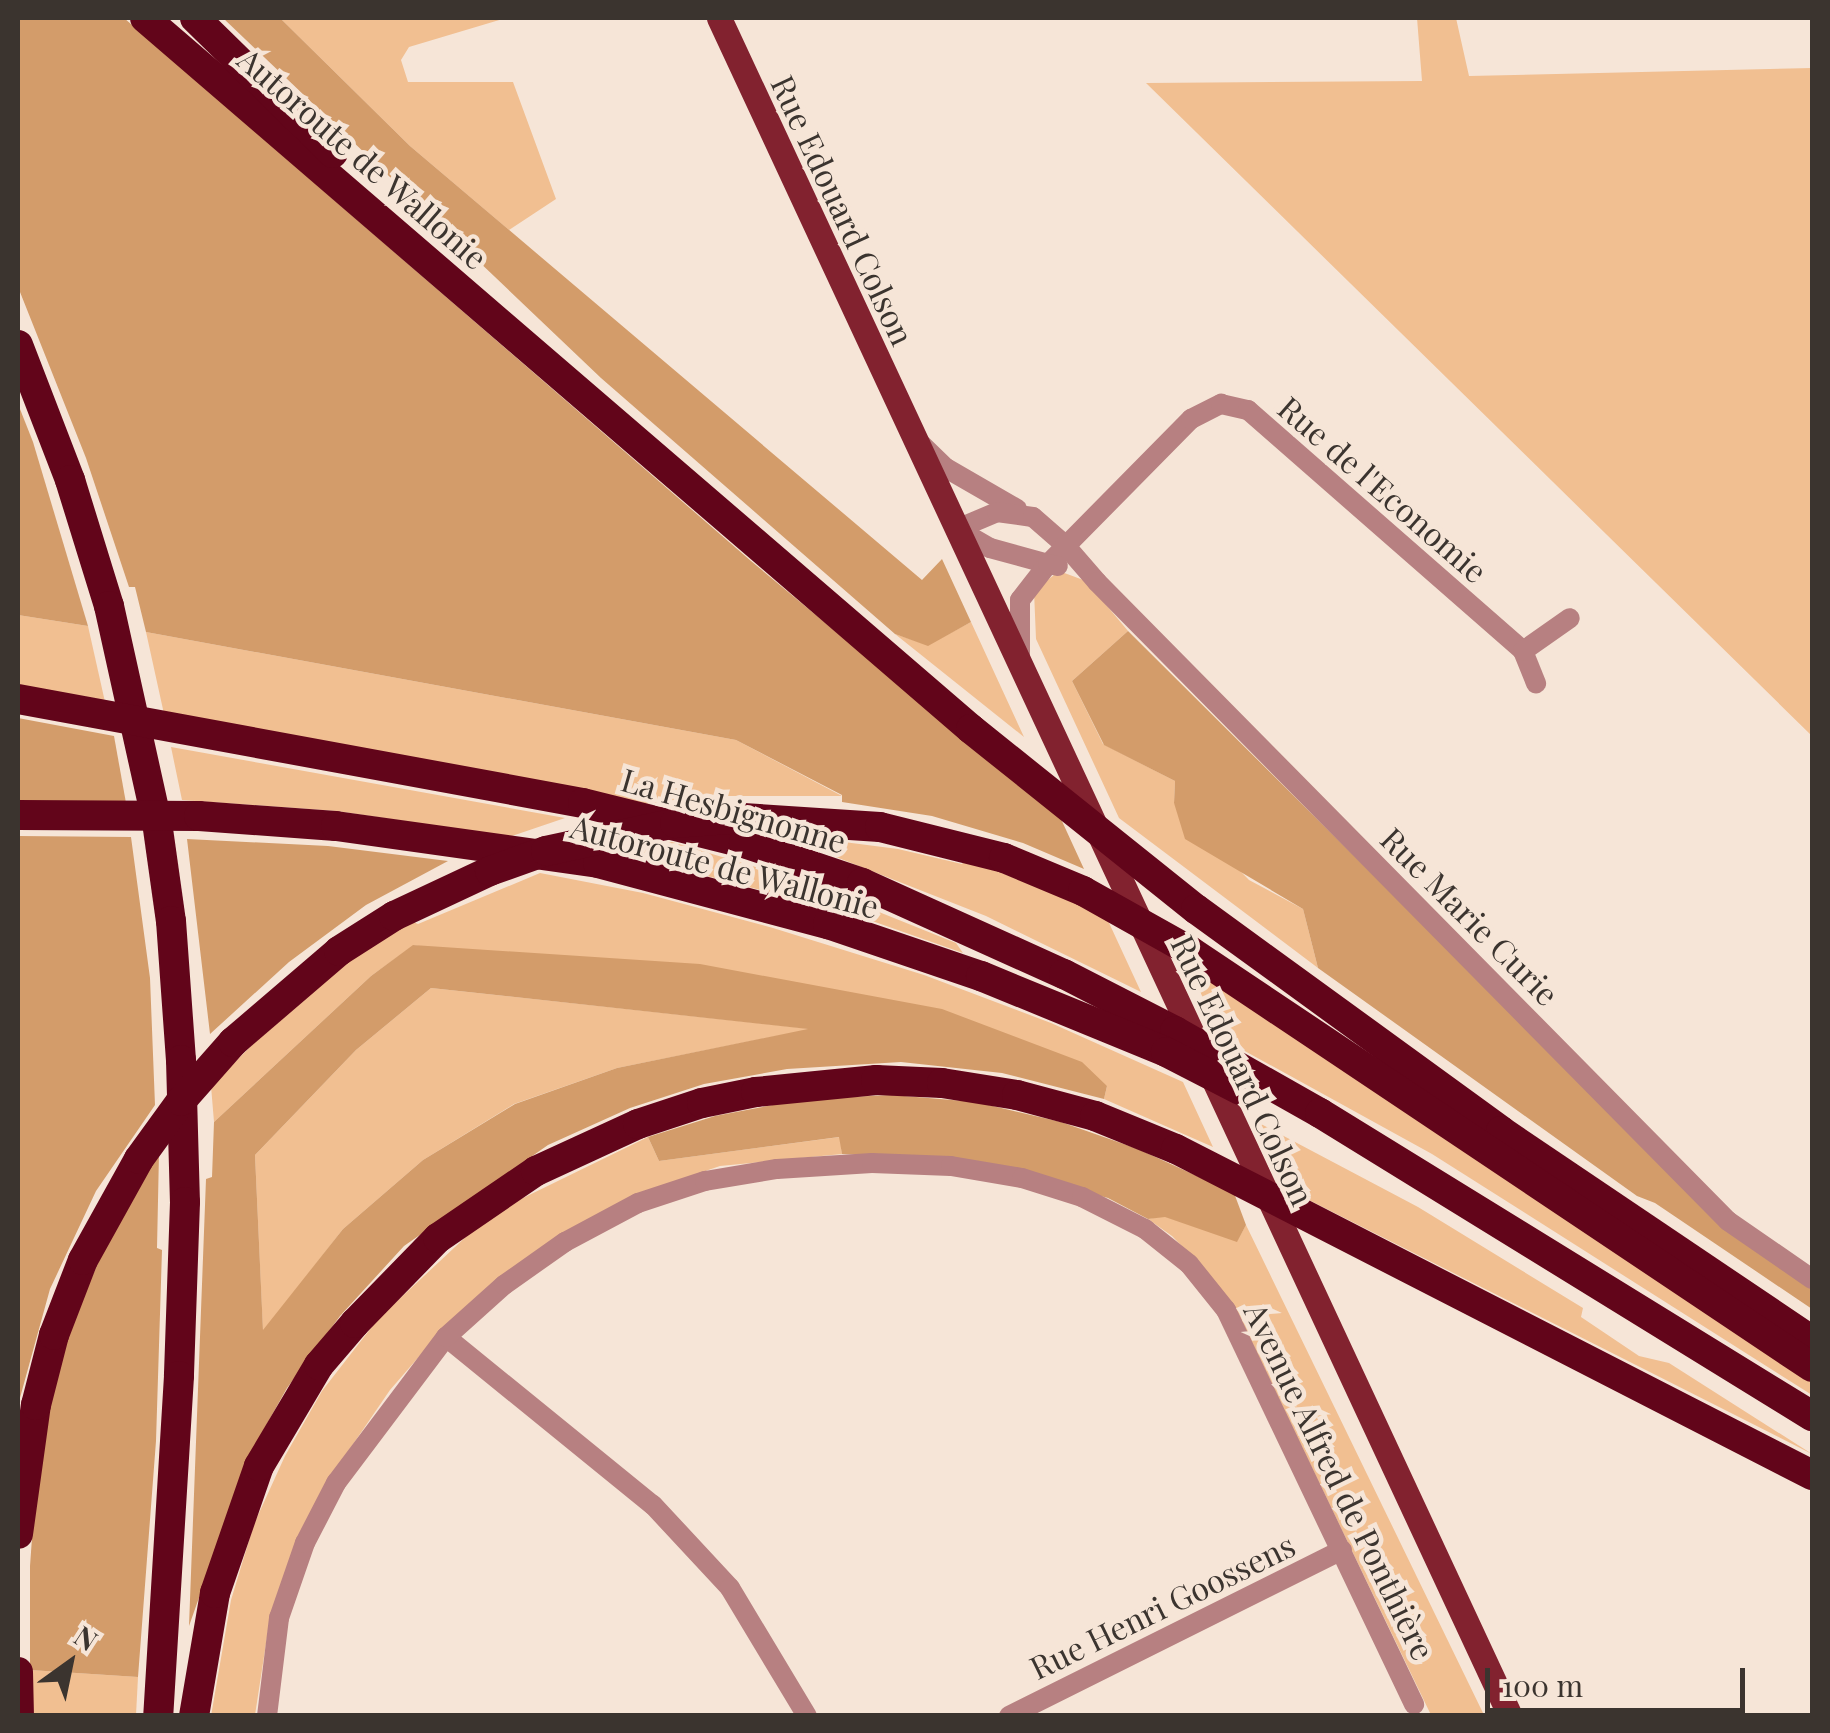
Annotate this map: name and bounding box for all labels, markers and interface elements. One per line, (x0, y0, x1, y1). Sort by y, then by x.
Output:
street label: Autoroute de Wallonie (230, 39, 496, 277)
street label: Rue Edouard Colson (764, 69, 922, 351)
street label: Rue de l'Economie (1271, 388, 1495, 590)
street label: La Hesbignonne (617, 760, 851, 860)
street label: Autoroute de Wallonie (566, 806, 884, 926)
street label: Rue Marie Curie (1373, 819, 1567, 1013)
street label: Rue Edouard Colson (1164, 929, 1322, 1211)
street label: Avenue Alfred de Ponthière (1237, 1296, 1443, 1666)
street label: Rue Henri Goossens (1023, 1525, 1301, 1687)
north arrow (20, 1613, 120, 1713)
text: N (68, 1616, 105, 1658)
scale bar (1490, 1648, 1750, 1710)
text: 100 m (1502, 1665, 1583, 1705)

